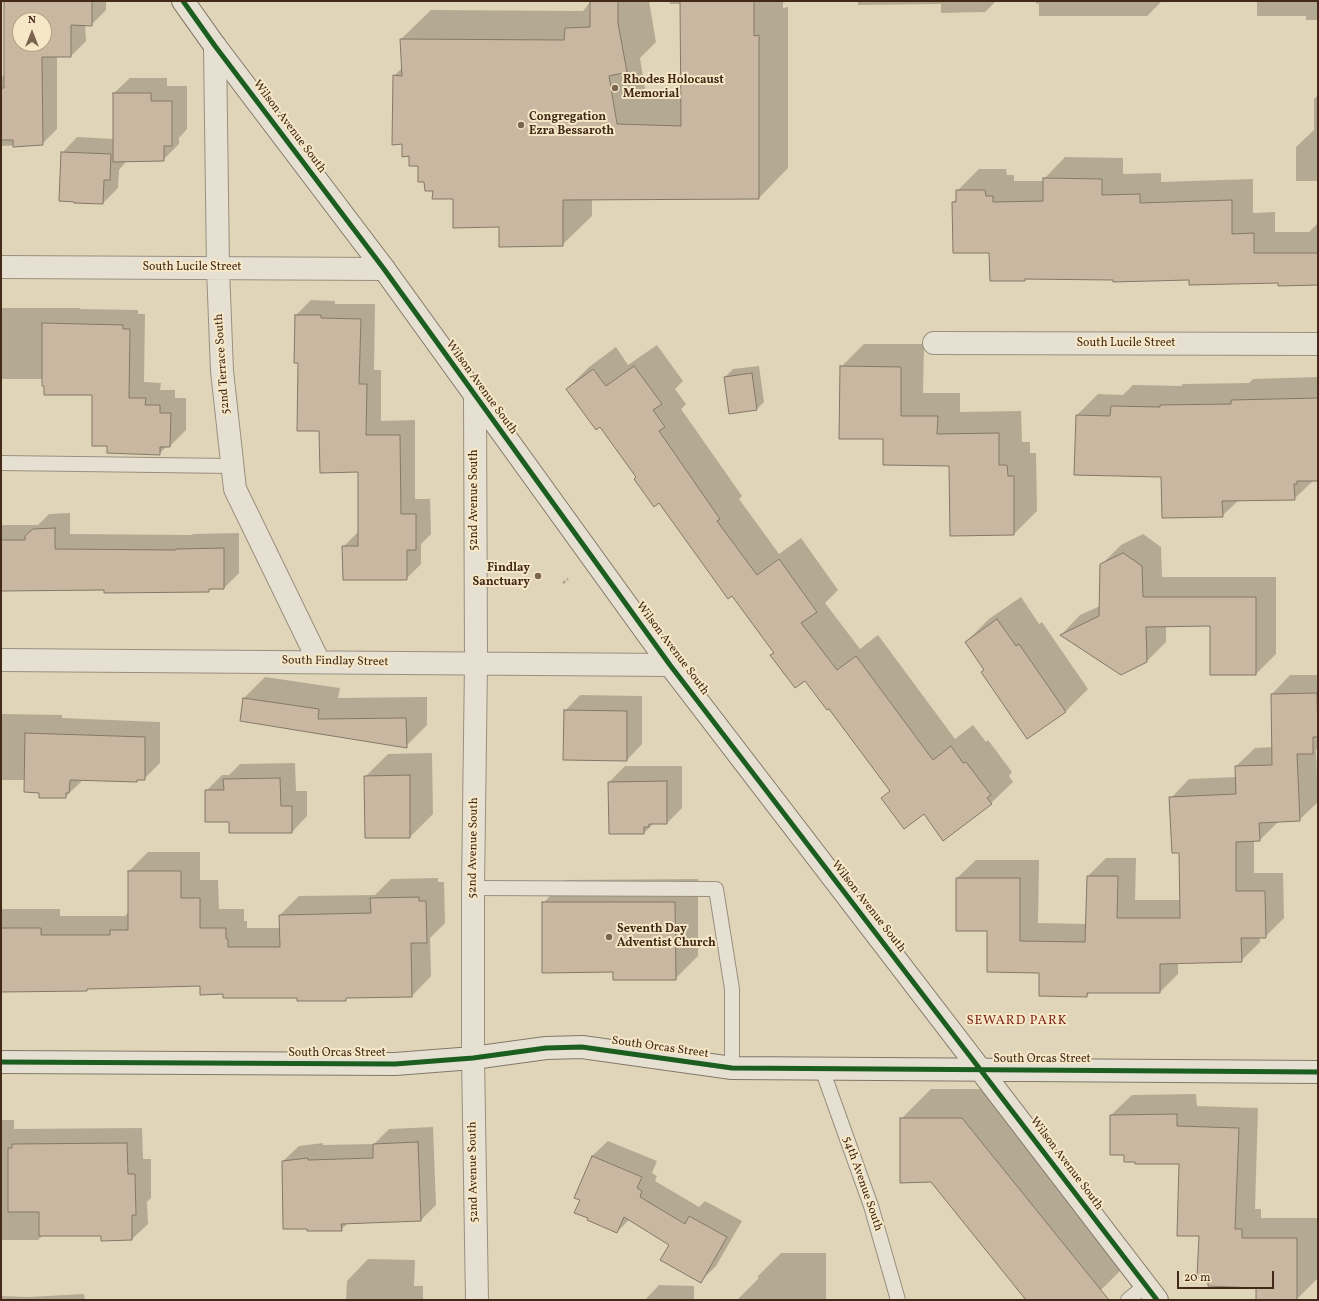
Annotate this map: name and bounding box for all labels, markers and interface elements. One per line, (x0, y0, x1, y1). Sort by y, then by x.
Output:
north arrow (12, 12, 52, 52)
text: N (28, 13, 36, 28)
place label: Rhodes Holocaust Memorial (623, 74, 724, 102)
street label: Wilson Avenue South (249, 78, 329, 176)
marker: Rhodes Holocaust Memorial (610, 83, 620, 93)
place label: Congregation Ezra Bessaroth (529, 111, 614, 139)
marker: Congregation Ezra Bessaroth (516, 120, 526, 130)
street label: South Lucile Street (142, 261, 242, 275)
street label: 52nd Terrace South (212, 313, 234, 415)
street label: South Lucile Street (1076, 337, 1176, 351)
street label: Wilson Avenue South (442, 338, 520, 438)
street label: 52nd Avenue South (468, 449, 482, 551)
place label: Findlay Sanctuary (473, 562, 530, 590)
marker: Findlay Sanctuary (533, 571, 543, 581)
street label: Wilson Avenue South (632, 600, 712, 698)
street label: South Findlay Street (281, 654, 389, 670)
street label: 52nd Avenue South (466, 797, 482, 899)
street label: Wilson Avenue South (828, 858, 908, 956)
place label: Seventh Day Adventist Church (617, 923, 716, 951)
marker: Seventh Day Adventist Church (604, 932, 614, 942)
district label: SEWARD PARK (966, 1014, 1068, 1030)
street label: South Orcas Street (611, 1034, 709, 1062)
street label: South Orcas Street (288, 1047, 386, 1061)
street label: South Orcas Street (993, 1053, 1091, 1067)
street label: Wilson Avenue South (1026, 1115, 1106, 1213)
street label: 52nd Avenue South (466, 1121, 482, 1223)
street label: 54th Avenue South (839, 1135, 885, 1233)
scale bar (1179, 1263, 1276, 1289)
text: 20 m (1184, 1270, 1211, 1286)

